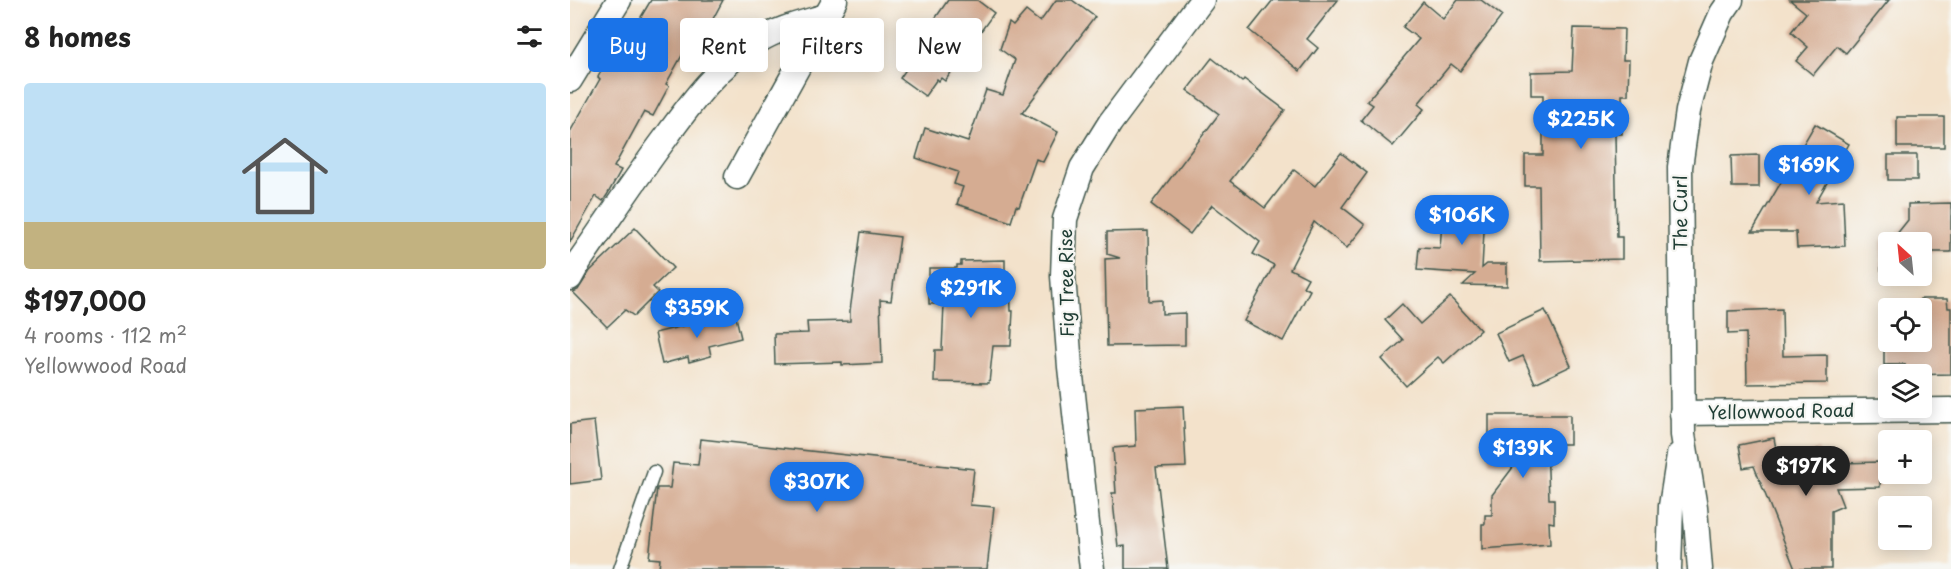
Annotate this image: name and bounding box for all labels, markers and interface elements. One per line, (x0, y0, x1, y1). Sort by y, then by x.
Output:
text: 8 homes (24, 17, 131, 56)
chip: Buy (588, 18, 668, 72)
chip: Rent (680, 18, 768, 72)
chip: Filters (780, 18, 884, 72)
chip: New (896, 18, 982, 72)
icon: filters (513, 20, 546, 53)
pin: $225K (1539, 99, 1623, 150)
text: $225K (1547, 103, 1615, 133)
icon: home (231, 122, 339, 230)
pin: $169K (1767, 145, 1851, 196)
text: $169K (1778, 149, 1840, 179)
street label: The Curl (1666, 175, 1693, 251)
pin: $106K (1420, 195, 1504, 246)
text: $106K (1429, 199, 1495, 229)
street label: Fig Tree Rise (1051, 229, 1080, 337)
north arrow (1878, 232, 1932, 286)
map controls (1878, 232, 1932, 550)
pin: $291K (929, 268, 1013, 319)
text: $291K (940, 272, 1002, 302)
text: $197,000 (24, 281, 146, 320)
pin: $359K (655, 288, 739, 339)
text: $359K (665, 292, 730, 322)
button: locate (1878, 298, 1932, 352)
text: 4 rooms · 112 m² (24, 320, 187, 350)
text: Yellowwood Road (24, 350, 187, 380)
button: layers (1878, 364, 1932, 418)
street label: Yellowwood Road (1707, 396, 1855, 425)
pin: $139K (1481, 428, 1565, 479)
button: + (1878, 430, 1932, 484)
text: $139K (1493, 432, 1553, 462)
pin: $197K (1764, 446, 1848, 497)
text: $197K (1776, 450, 1836, 480)
pin: $307K (775, 462, 859, 513)
text: $307K (784, 466, 850, 496)
button: − (1878, 496, 1932, 550)

